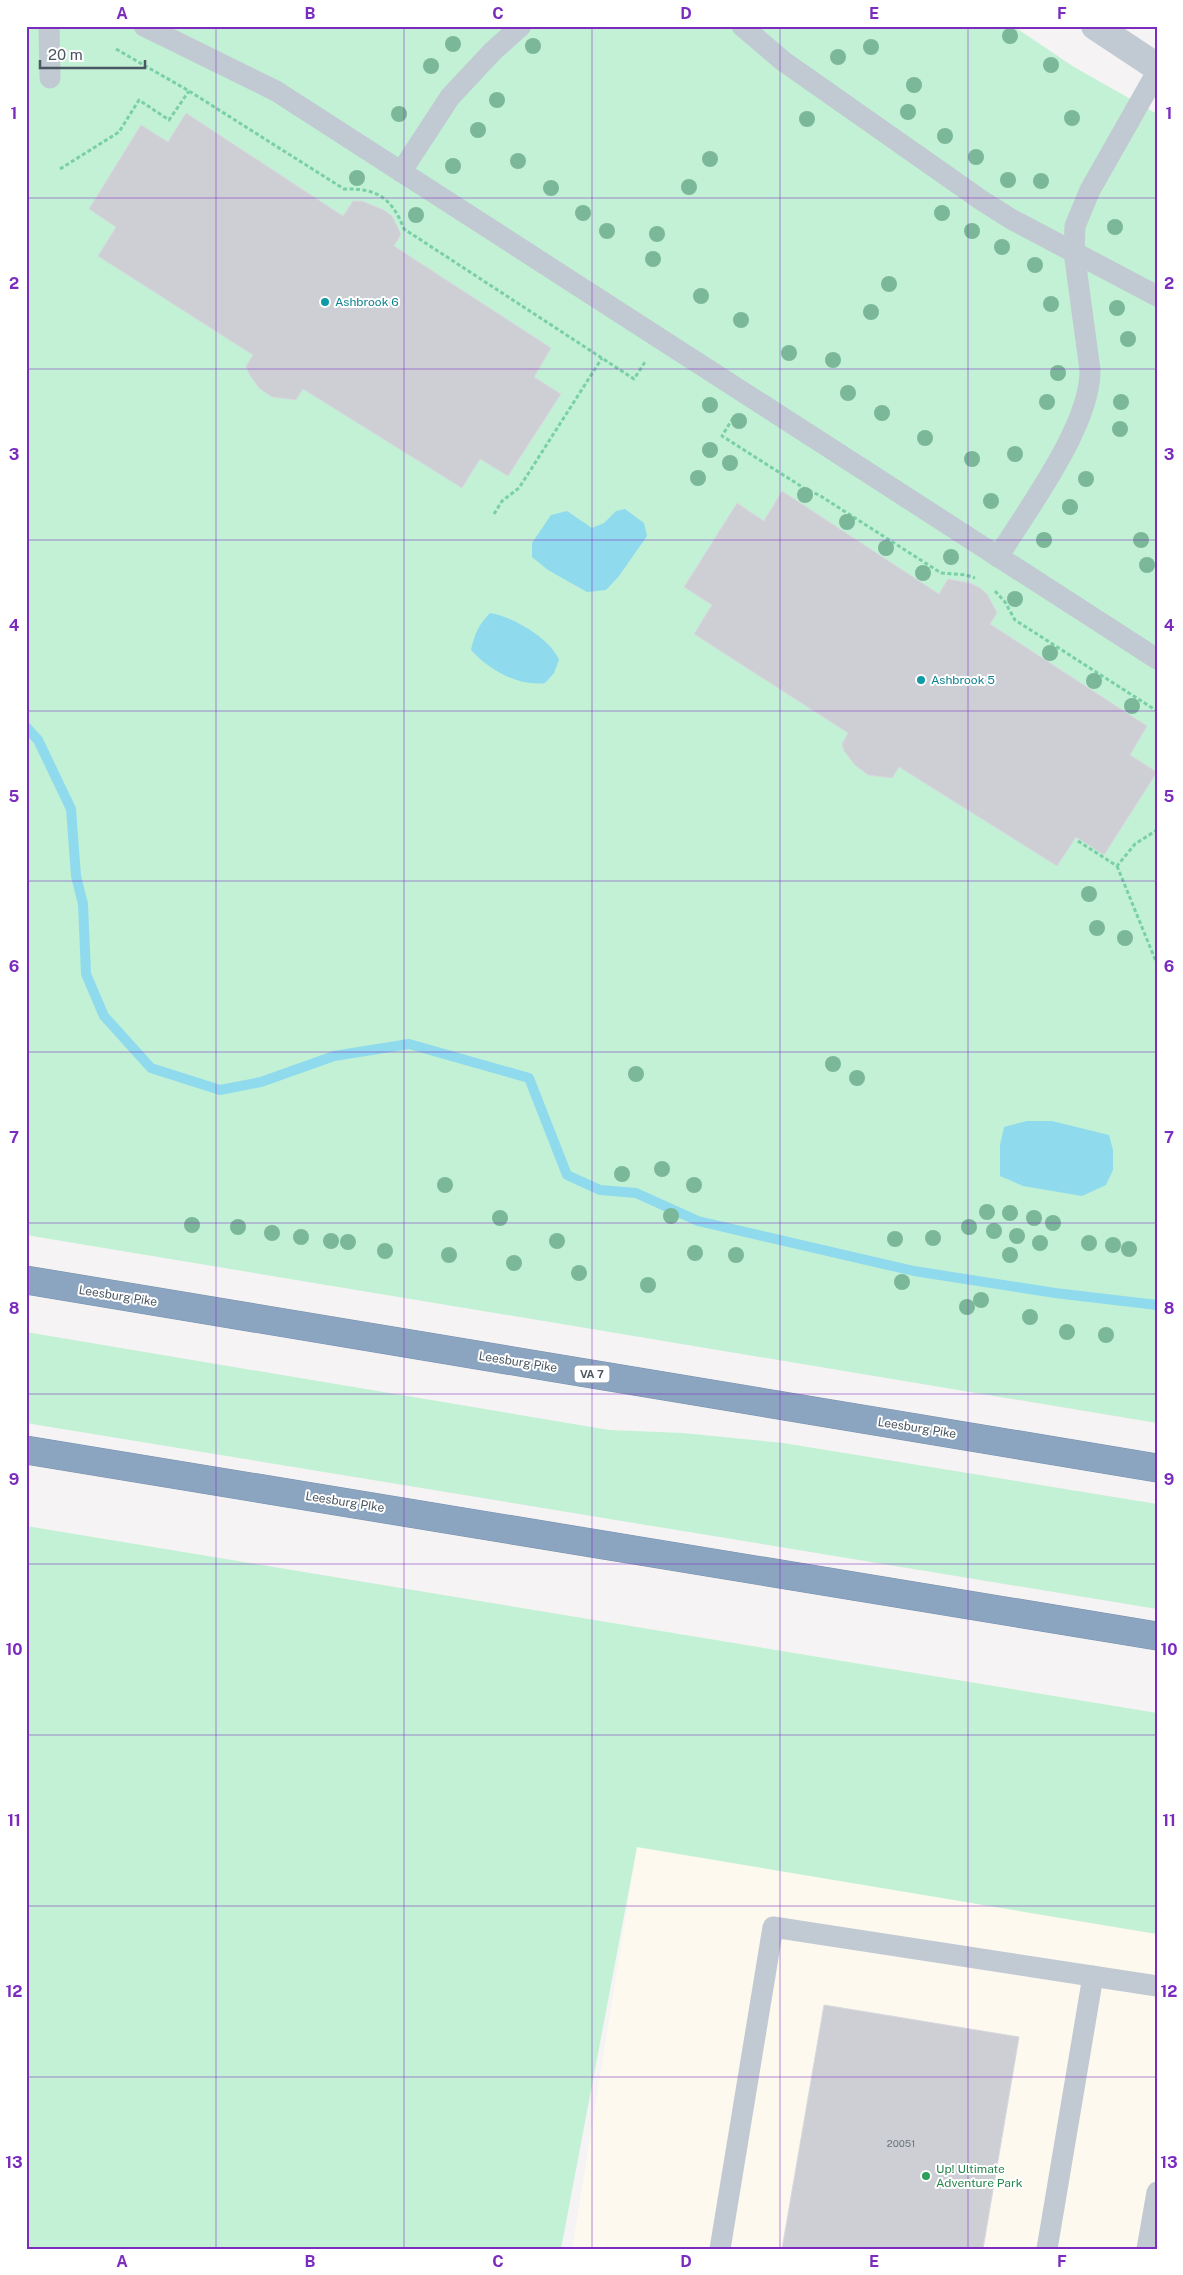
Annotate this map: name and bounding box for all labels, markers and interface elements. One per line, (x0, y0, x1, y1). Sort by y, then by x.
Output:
text: A (116, 4, 128, 23)
text: B (305, 4, 316, 23)
text: C (492, 4, 504, 23)
text: D (680, 4, 692, 23)
text: E (869, 4, 879, 23)
text: F (1057, 4, 1067, 23)
scale bar (40, 38, 145, 70)
text: 20 m (48, 46, 83, 63)
text: 1 (11, 104, 17, 123)
text: 1 (1166, 104, 1172, 123)
text: 2 (9, 274, 19, 293)
text: 2 (1164, 274, 1174, 293)
place label: Ashbrook 6 (335, 295, 399, 309)
marker: Ashbrook 6 (319, 296, 331, 308)
text: 3 (9, 445, 19, 464)
text: 3 (1164, 445, 1174, 464)
text: 4 (9, 616, 20, 635)
text: 4 (1164, 616, 1175, 635)
place label: Ashbrook 5 (931, 673, 995, 687)
marker: Ashbrook 5 (915, 674, 927, 686)
text: 5 (9, 787, 20, 806)
text: 5 (1164, 787, 1175, 806)
text: 6 (9, 957, 19, 976)
text: 6 (1164, 957, 1174, 976)
text: 7 (9, 1128, 19, 1147)
text: 7 (1164, 1128, 1174, 1147)
street label: Leesburg Pike (78, 1283, 158, 1309)
text: 8 (9, 1299, 20, 1318)
text: 8 (1164, 1299, 1175, 1318)
street label: Leesburg Pike (478, 1349, 558, 1375)
road number: VA 7 (574, 1366, 610, 1382)
street label: Leesburg Pike (877, 1415, 957, 1441)
text: 9 (9, 1470, 19, 1489)
text: 9 (1164, 1470, 1174, 1489)
street label: Leesburg PIke (305, 1489, 386, 1515)
text: 10 (5, 1640, 23, 1659)
text: 10 (1160, 1640, 1178, 1659)
text: 11 (7, 1811, 21, 1830)
text: 11 (1162, 1811, 1176, 1830)
text: 12 (5, 1982, 23, 2001)
text: 12 (1160, 1982, 1178, 2001)
house number: 20051 (887, 2137, 915, 2149)
text: 13 (5, 2153, 23, 2172)
text: 13 (1160, 2153, 1178, 2172)
place label: Up! Ultimate Adventure Park (936, 2162, 1023, 2190)
marker: Up! Ultimate Adventure Park (920, 2170, 932, 2182)
text: A (116, 2252, 128, 2271)
text: B (305, 2252, 316, 2271)
text: C (492, 2252, 504, 2271)
text: D (680, 2252, 692, 2271)
text: E (869, 2252, 879, 2271)
text: F (1057, 2252, 1067, 2271)

